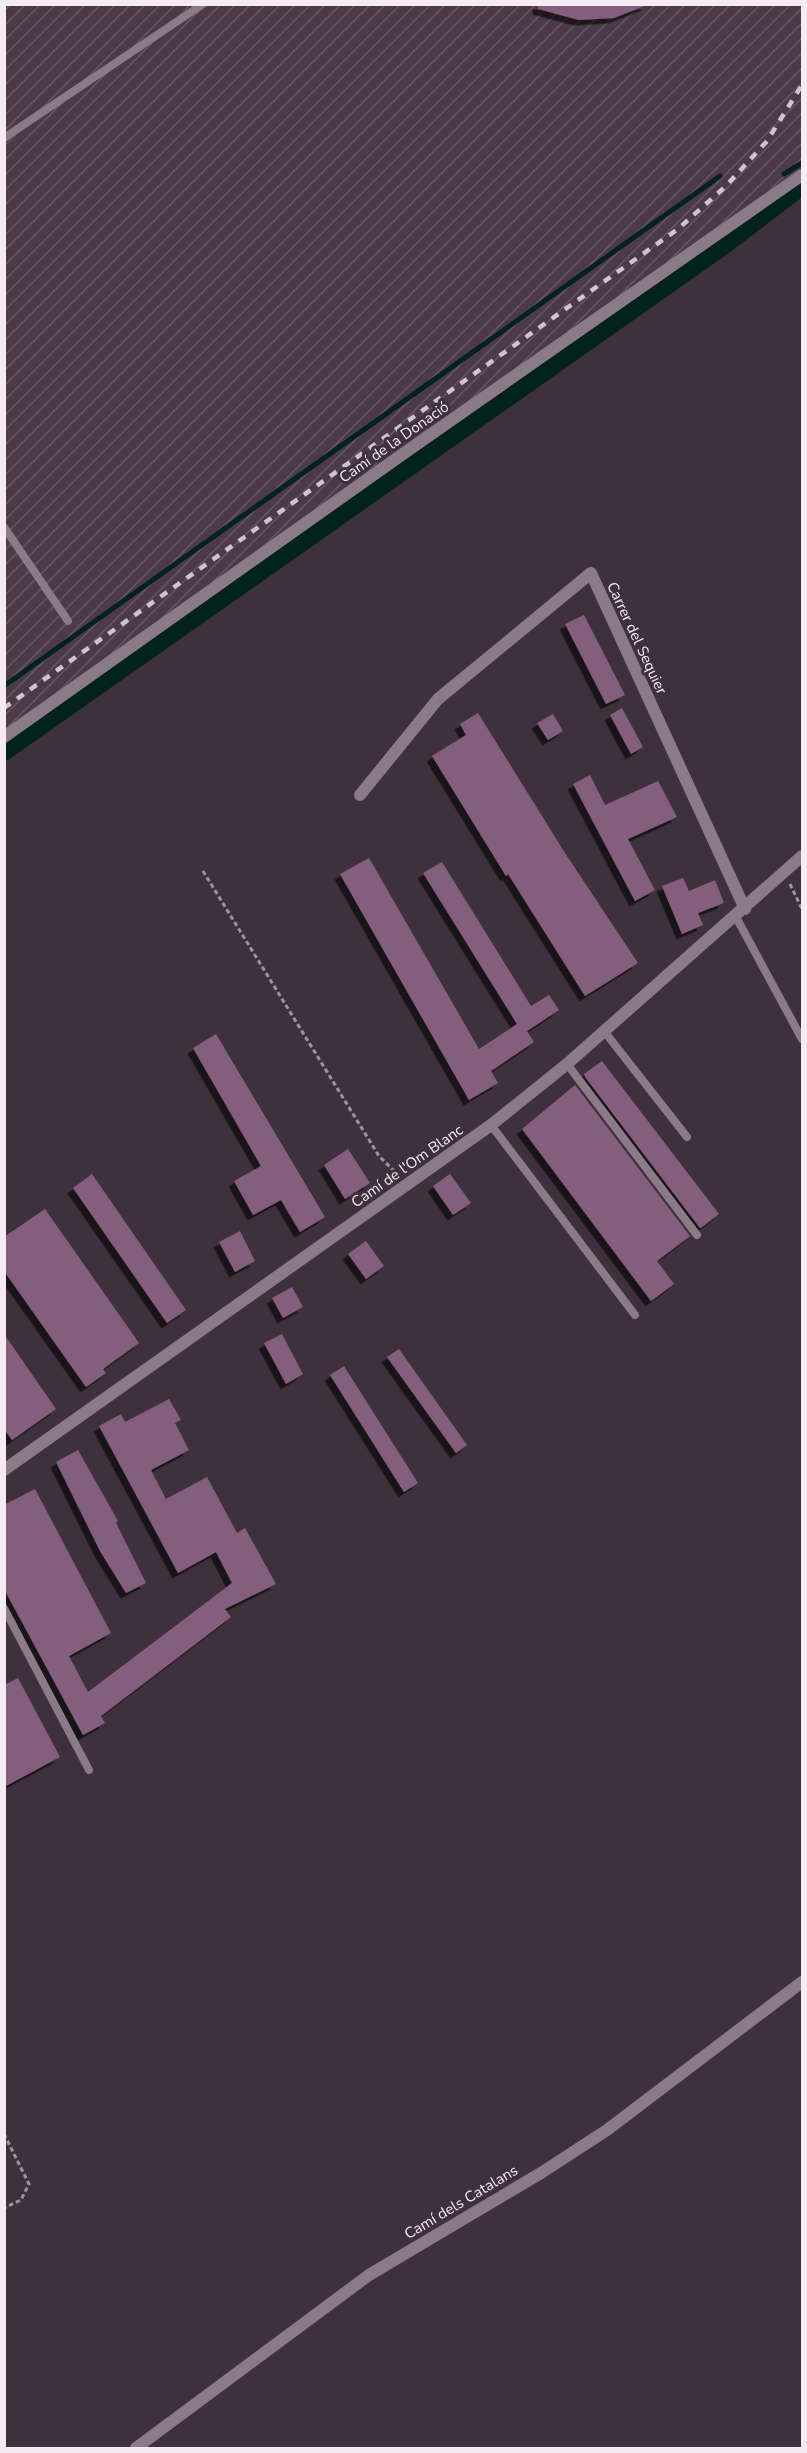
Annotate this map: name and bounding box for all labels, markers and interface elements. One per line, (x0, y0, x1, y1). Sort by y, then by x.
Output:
street label: Camí de la Donació (335, 397, 453, 487)
street label: Carrer del Sequier (602, 579, 672, 698)
street label: Camí de l'Om Blanc (347, 1120, 467, 1212)
street label: Camí dels Catalans (400, 2160, 522, 2244)

